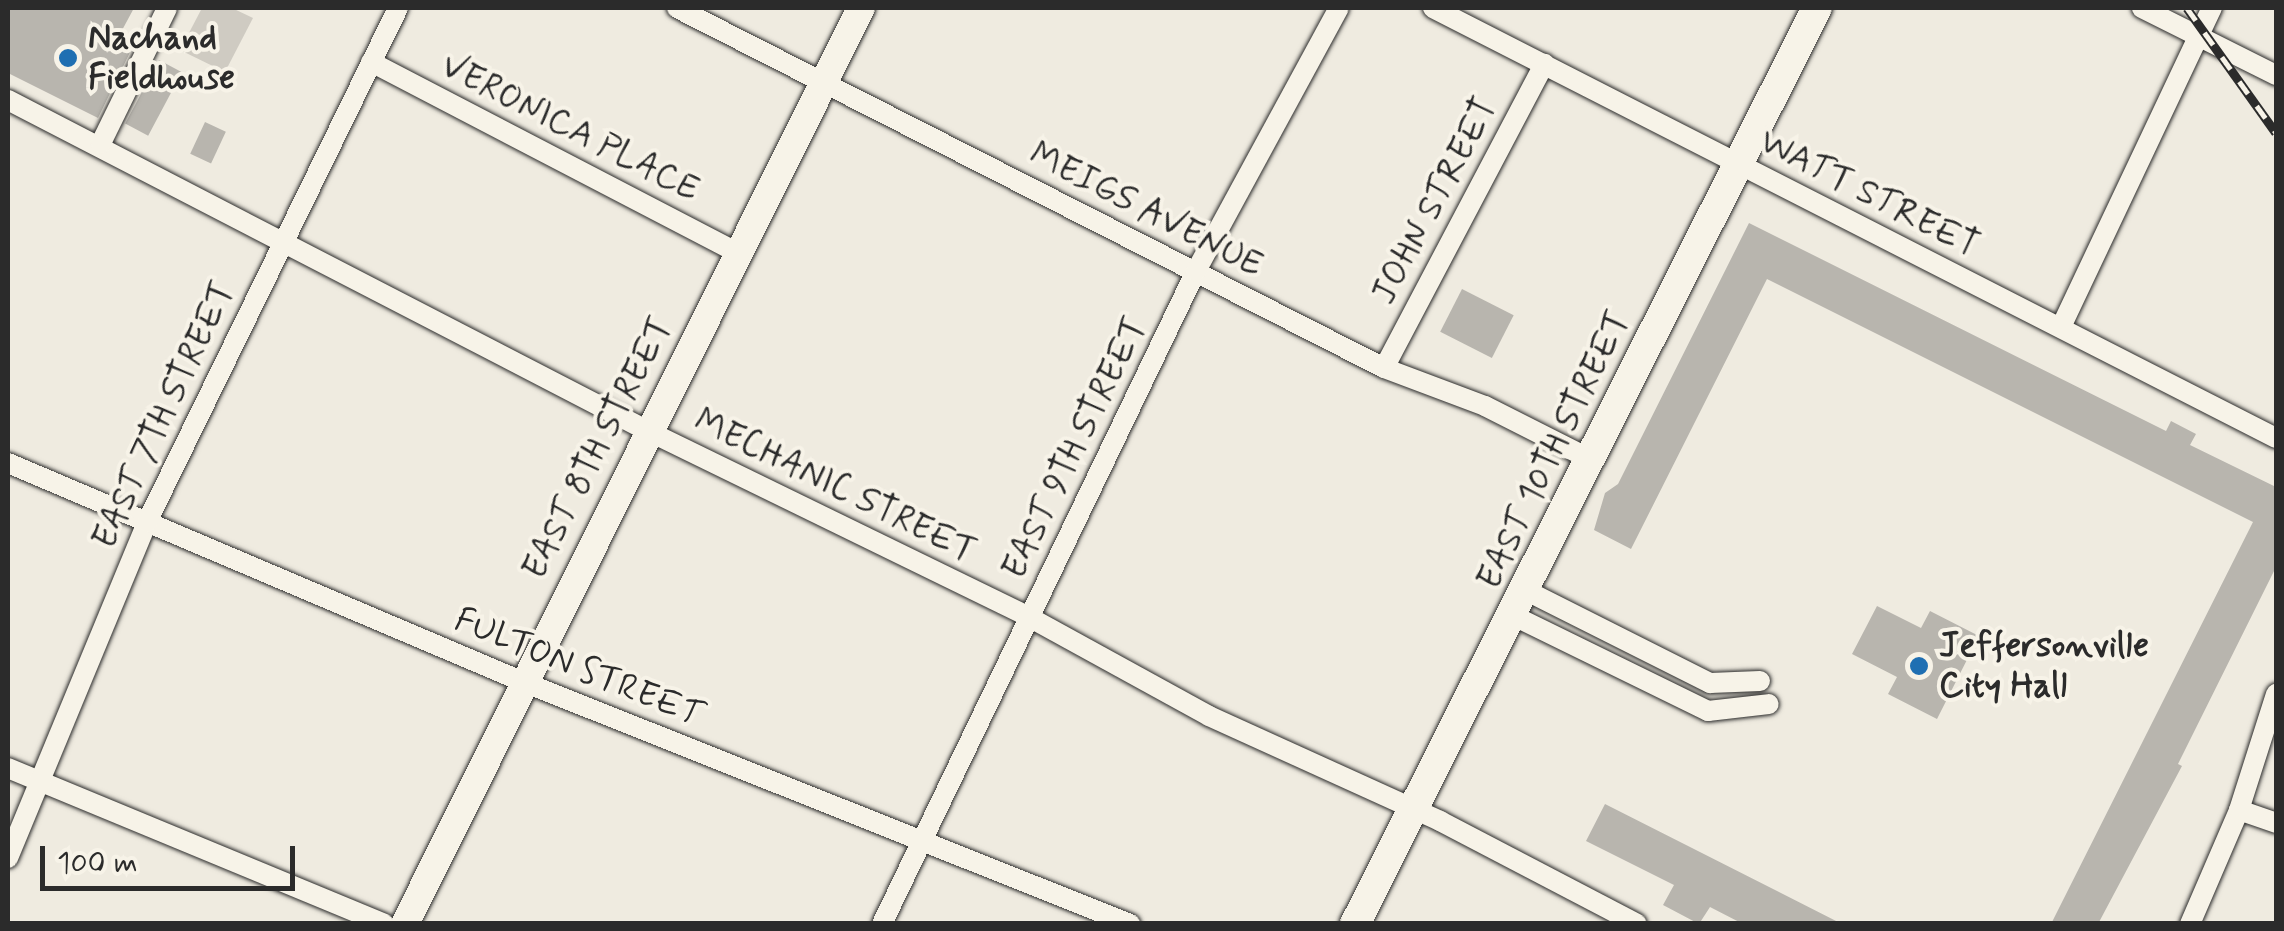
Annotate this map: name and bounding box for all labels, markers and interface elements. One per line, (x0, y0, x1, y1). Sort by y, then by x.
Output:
place label: Nachand Fieldhouse (88, 17, 235, 99)
street label: VERONICA PLACE (433, 45, 707, 211)
marker: Nachand Fieldhouse (57, 47, 79, 69)
street label: JOHN STREET (1363, 91, 1507, 311)
street label: WATT STREET (1752, 121, 1986, 267)
street label: MEIGS AVENUE (1021, 132, 1271, 288)
street label: EAST 7TH STREET (83, 273, 245, 557)
street label: EAST 10TH STREET (1467, 302, 1641, 598)
street label: EAST 8TH STREET (513, 308, 683, 588)
street label: EAST 9TH STREET (992, 308, 1158, 588)
street label: MECHANIC STREET (685, 399, 985, 573)
street label: FULTON STREET (448, 599, 710, 737)
place label: Jeffersonville City Hall (1939, 625, 2149, 707)
marker: Jeffersonville City Hall (1908, 655, 1930, 677)
scale bar (45, 826, 300, 888)
text: 100 m (57, 844, 138, 883)

